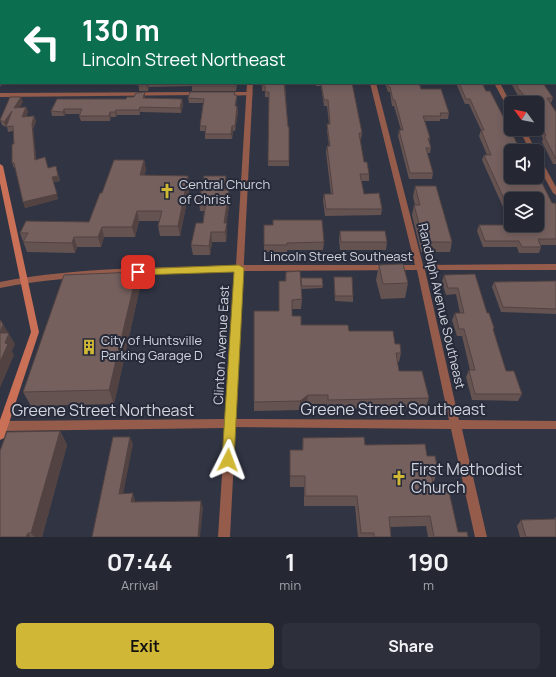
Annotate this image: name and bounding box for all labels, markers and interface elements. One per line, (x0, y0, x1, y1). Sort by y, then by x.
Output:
text: 130 m (82, 11, 160, 49)
icon: left (16, 16, 68, 68)
text: Lincoln Street Northeast (82, 47, 286, 71)
north arrow (504, 96, 544, 136)
map controls (504, 96, 544, 232)
button: sound (504, 144, 544, 184)
place label: Central Church of Christ (179, 175, 270, 208)
church icon: Central Church of Christ (158, 182, 176, 200)
button: layers (504, 192, 544, 232)
street label: Randolph Avenue Southeast (414, 221, 470, 391)
street label: Lincoln Street Southeast (263, 247, 413, 265)
pin (121, 255, 155, 289)
icon: arrive (127, 261, 149, 283)
street label: Clinton Avenue East (209, 285, 233, 405)
place label: City of Huntsville Parking Garage D (101, 331, 203, 364)
building icon: City of Huntsville Parking Garage D (80, 338, 98, 356)
street label: Greene Street Southeast (300, 398, 486, 420)
street label: Greene Street Northeast (12, 399, 194, 421)
position arrow (207, 439, 249, 481)
place label: First Methodist Church (411, 458, 522, 498)
church icon: First Methodist Church (390, 469, 408, 487)
text: 07:44 (107, 545, 173, 578)
text: 1 (285, 545, 295, 578)
text: 190 (408, 545, 449, 578)
text: Arrival (121, 576, 158, 594)
text: min (279, 576, 301, 594)
text: m (423, 576, 434, 594)
button: Exit (16, 623, 274, 669)
button: Share (282, 623, 540, 669)

